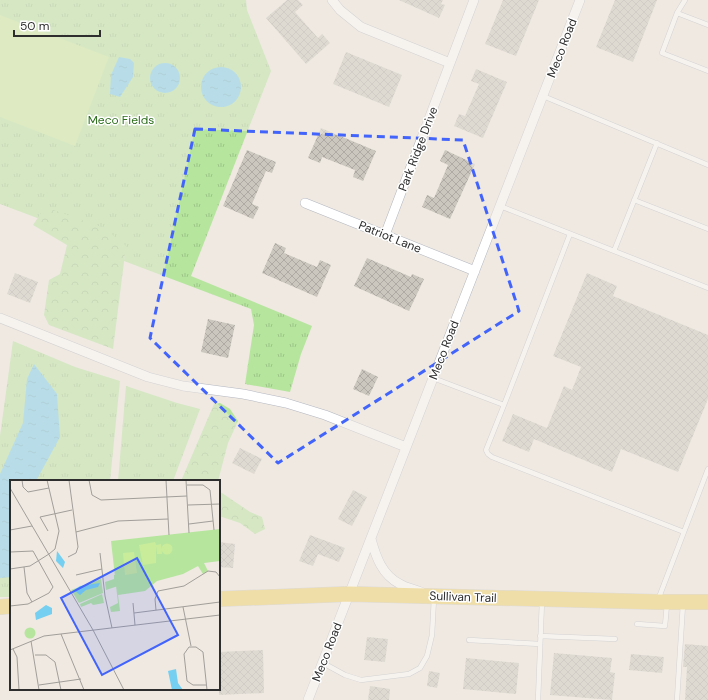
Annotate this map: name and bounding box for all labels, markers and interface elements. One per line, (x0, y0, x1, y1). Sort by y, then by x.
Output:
scale bar (14, 12, 100, 38)
street label: Meco Road (543, 16, 581, 80)
text: 50 m (20, 18, 49, 34)
street label: Park Ridge Drive (395, 104, 442, 194)
park label: Meco Fields (88, 112, 154, 128)
street label: Patriot Lane (356, 217, 424, 257)
street label: Meco Road (425, 318, 463, 382)
inset map (10, 480, 220, 690)
street label: Sullivan Trail (429, 588, 497, 606)
street label: Meco Road (308, 620, 346, 684)

